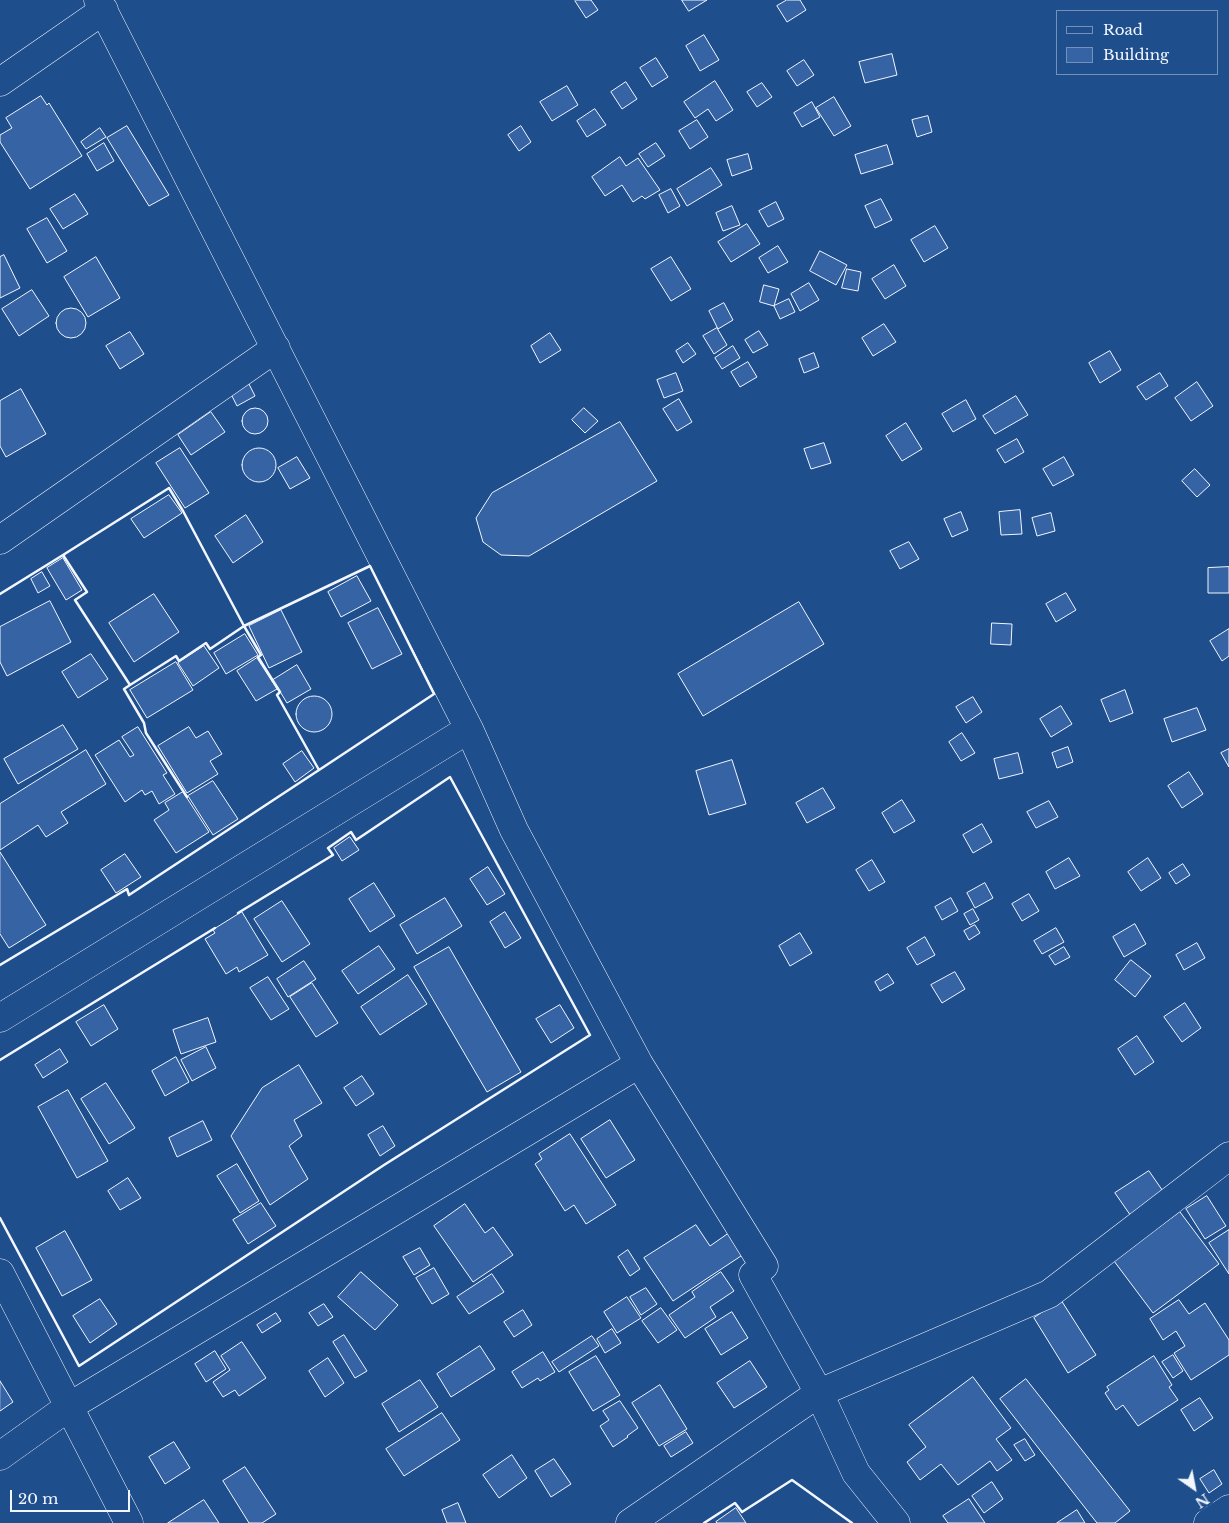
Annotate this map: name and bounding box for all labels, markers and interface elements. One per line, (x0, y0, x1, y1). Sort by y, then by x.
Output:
legend (1056, 10, 1219, 75)
text: Road (1103, 20, 1143, 39)
text: Building (1103, 45, 1169, 64)
north arrow (1169, 1463, 1219, 1513)
scale bar (12, 1480, 132, 1512)
text: 20 m (18, 1489, 58, 1508)
text: N (1192, 1489, 1213, 1512)

